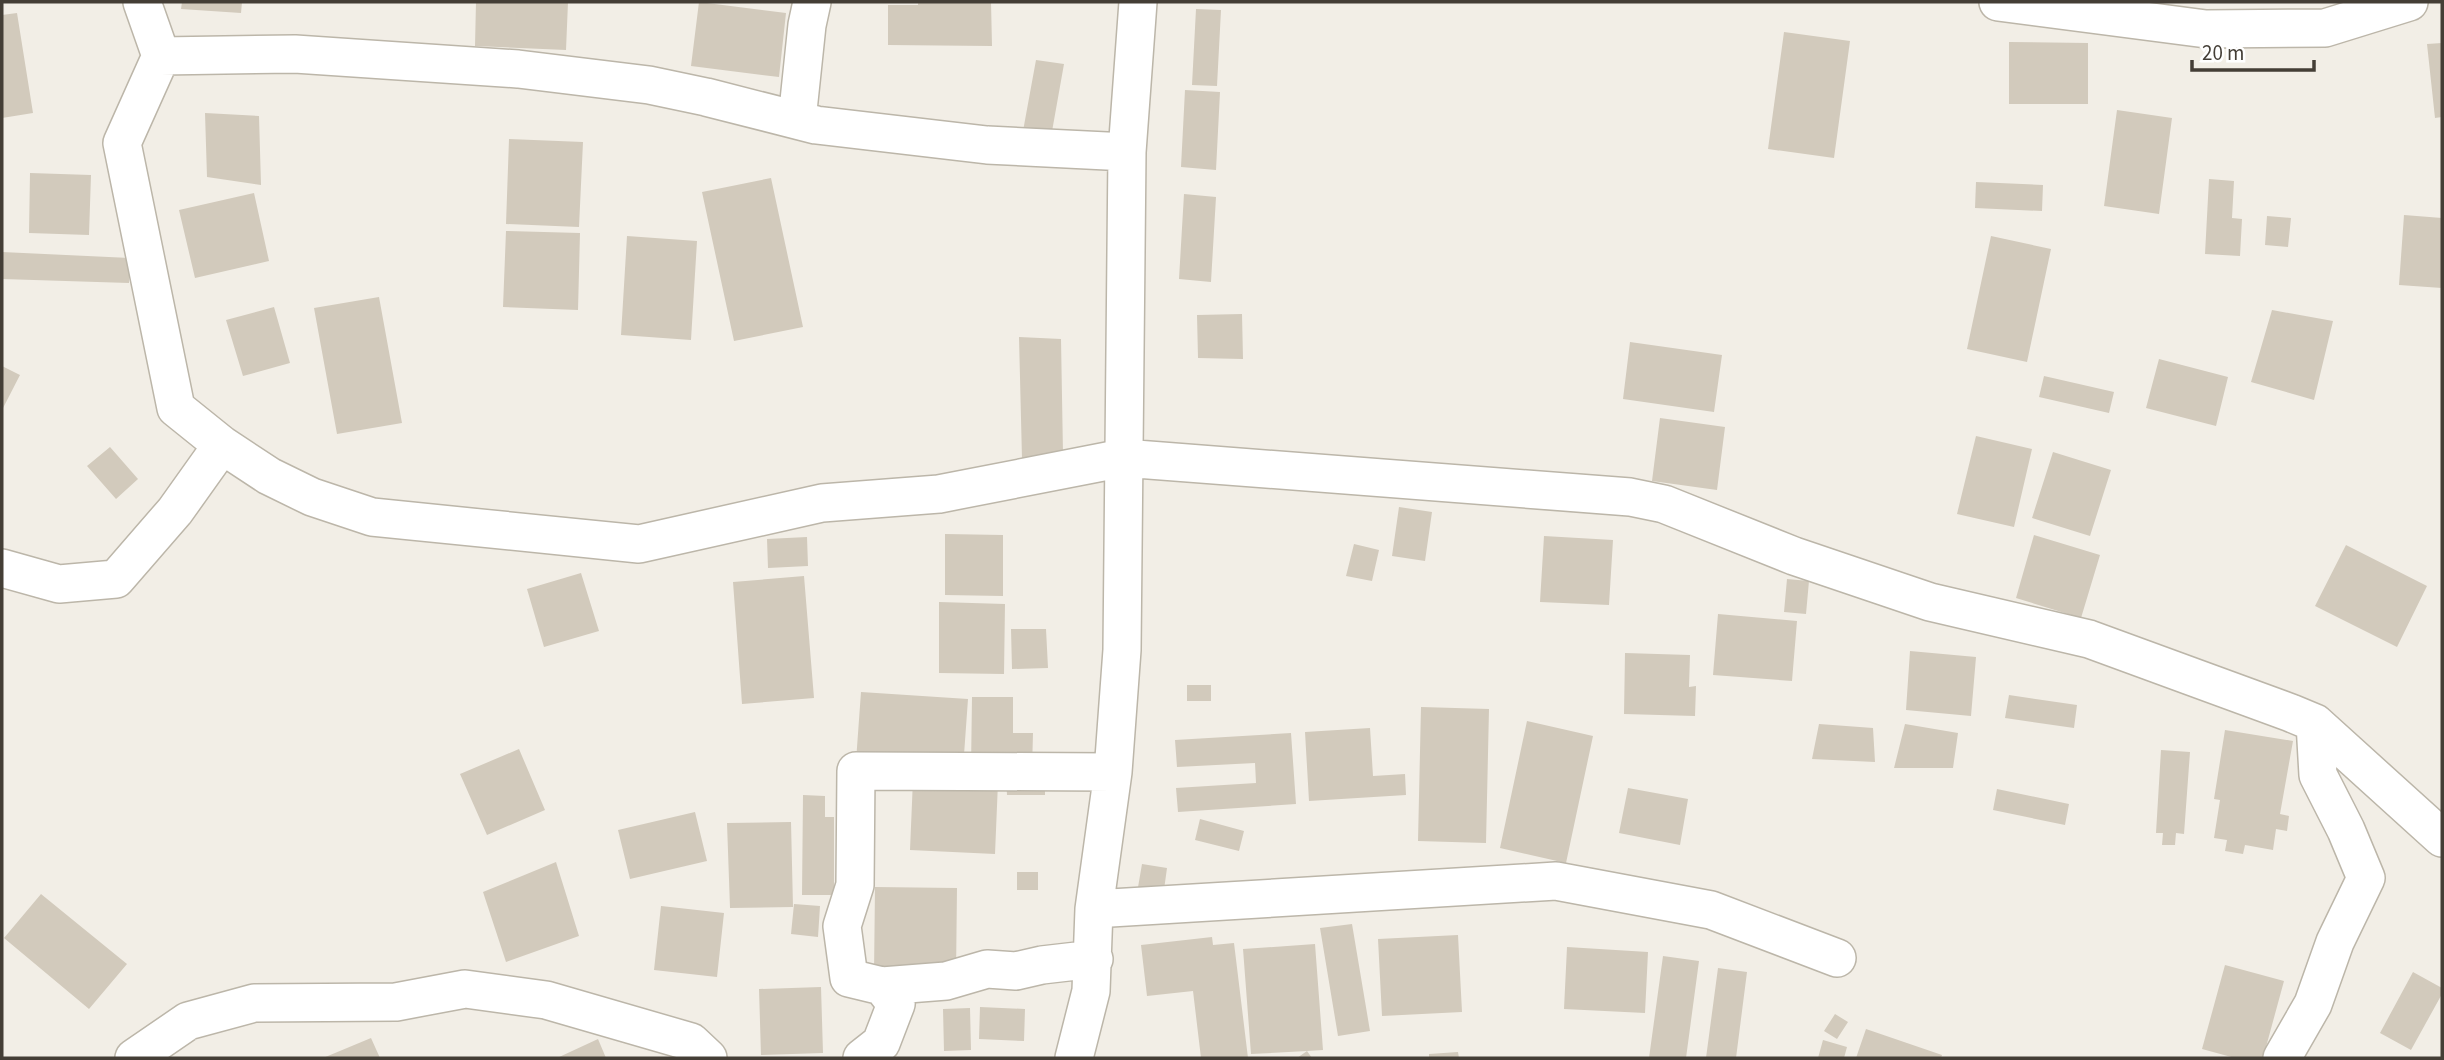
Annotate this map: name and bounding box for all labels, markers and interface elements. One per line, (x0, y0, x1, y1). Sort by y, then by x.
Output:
scale bar (2192, 28, 2314, 72)
text: 20 m (2202, 38, 2244, 68)

